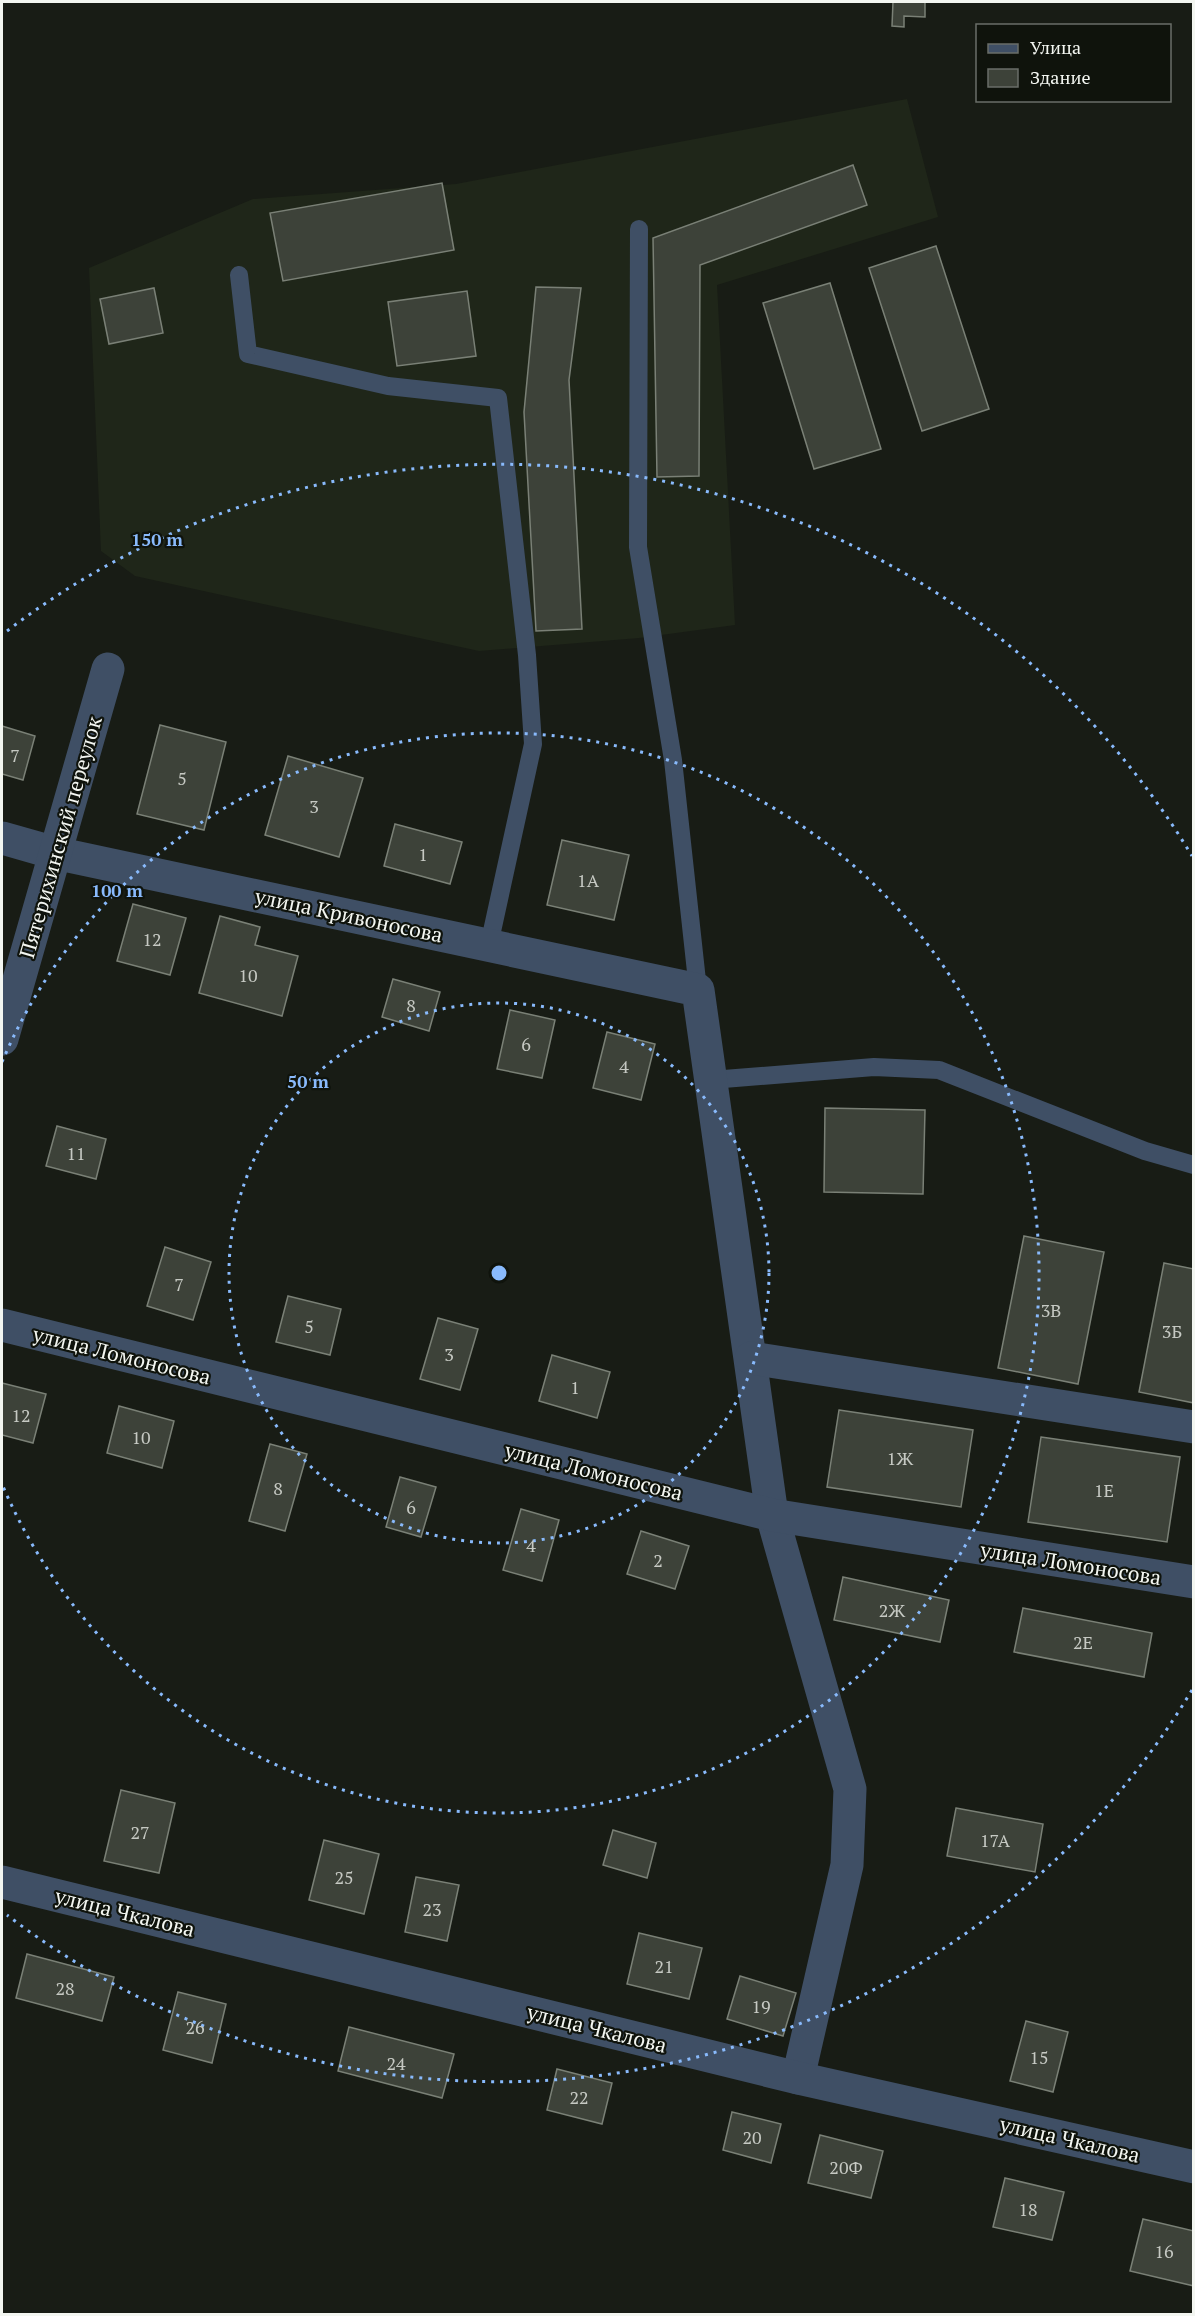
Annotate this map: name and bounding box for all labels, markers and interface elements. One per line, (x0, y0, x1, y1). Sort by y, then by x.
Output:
legend (976, 24, 1171, 102)
text: Улица (1030, 35, 1081, 59)
text: Здание (1030, 65, 1090, 89)
text: 150 m (131, 527, 183, 551)
street label: Пятерихинский переулок (12, 712, 108, 961)
house number: 7 (10, 743, 20, 767)
house number: 5 (177, 766, 187, 790)
house number: 3 (309, 794, 319, 818)
house number: 1 (418, 842, 428, 866)
house number: 1А (577, 868, 600, 892)
text: 100 m (91, 878, 143, 902)
street label: улица Кривоносова (252, 881, 446, 949)
house number: 12 (142, 927, 162, 951)
house number: 10 (238, 963, 258, 987)
house number: 8 (406, 993, 416, 1017)
house number: 6 (521, 1032, 531, 1056)
house number: 4 (619, 1054, 629, 1078)
text: 50 m (287, 1069, 329, 1093)
house number: 11 (66, 1141, 86, 1165)
centre of rings (489, 1263, 509, 1283)
house number: 7 (174, 1272, 184, 1296)
house number: 3В (1041, 1298, 1061, 1322)
house number: 5 (304, 1314, 314, 1338)
street label: улица Ломоносова (29, 1319, 214, 1391)
house number: 3Б (1162, 1319, 1182, 1343)
house number: 3 (444, 1342, 454, 1366)
house number: 1 (570, 1375, 580, 1399)
house number: 12 (11, 1403, 31, 1427)
house number: 10 (131, 1425, 151, 1449)
street label: улица Ломоносова (501, 1435, 686, 1507)
house number: 1Ж (887, 1446, 914, 1470)
house number: 8 (273, 1476, 283, 1500)
house number: 1Е (1094, 1478, 1114, 1502)
house number: 6 (406, 1495, 416, 1519)
house number: 4 (526, 1533, 536, 1557)
street label: улица Ломоносова (978, 1535, 1164, 1591)
house number: 2 (653, 1548, 663, 1572)
house number: 2Ж (879, 1598, 906, 1622)
house number: 2Е (1073, 1630, 1093, 1654)
house number: 27 (130, 1820, 150, 1844)
house number: 17А (980, 1828, 1011, 1852)
house number: 25 (334, 1865, 354, 1889)
street label: улица Чкалова (51, 1881, 198, 1943)
house number: 23 (422, 1897, 442, 1921)
house number: 21 (654, 1954, 674, 1978)
house number: 28 (55, 1976, 75, 2000)
house number: 19 (751, 1994, 771, 2018)
street label: улица Чкалова (523, 1997, 670, 2059)
house number: 26 (185, 2015, 205, 2039)
house number: 15 (1029, 2045, 1049, 2069)
house number: 24 (386, 2051, 406, 2075)
house number: 22 (569, 2085, 589, 2109)
street label: улица Чкалова (996, 2109, 1143, 2169)
house number: 20 (742, 2125, 762, 2149)
house number: 20Ф (829, 2155, 863, 2179)
house number: 18 (1018, 2197, 1038, 2221)
house number: 16 (1154, 2239, 1174, 2263)

